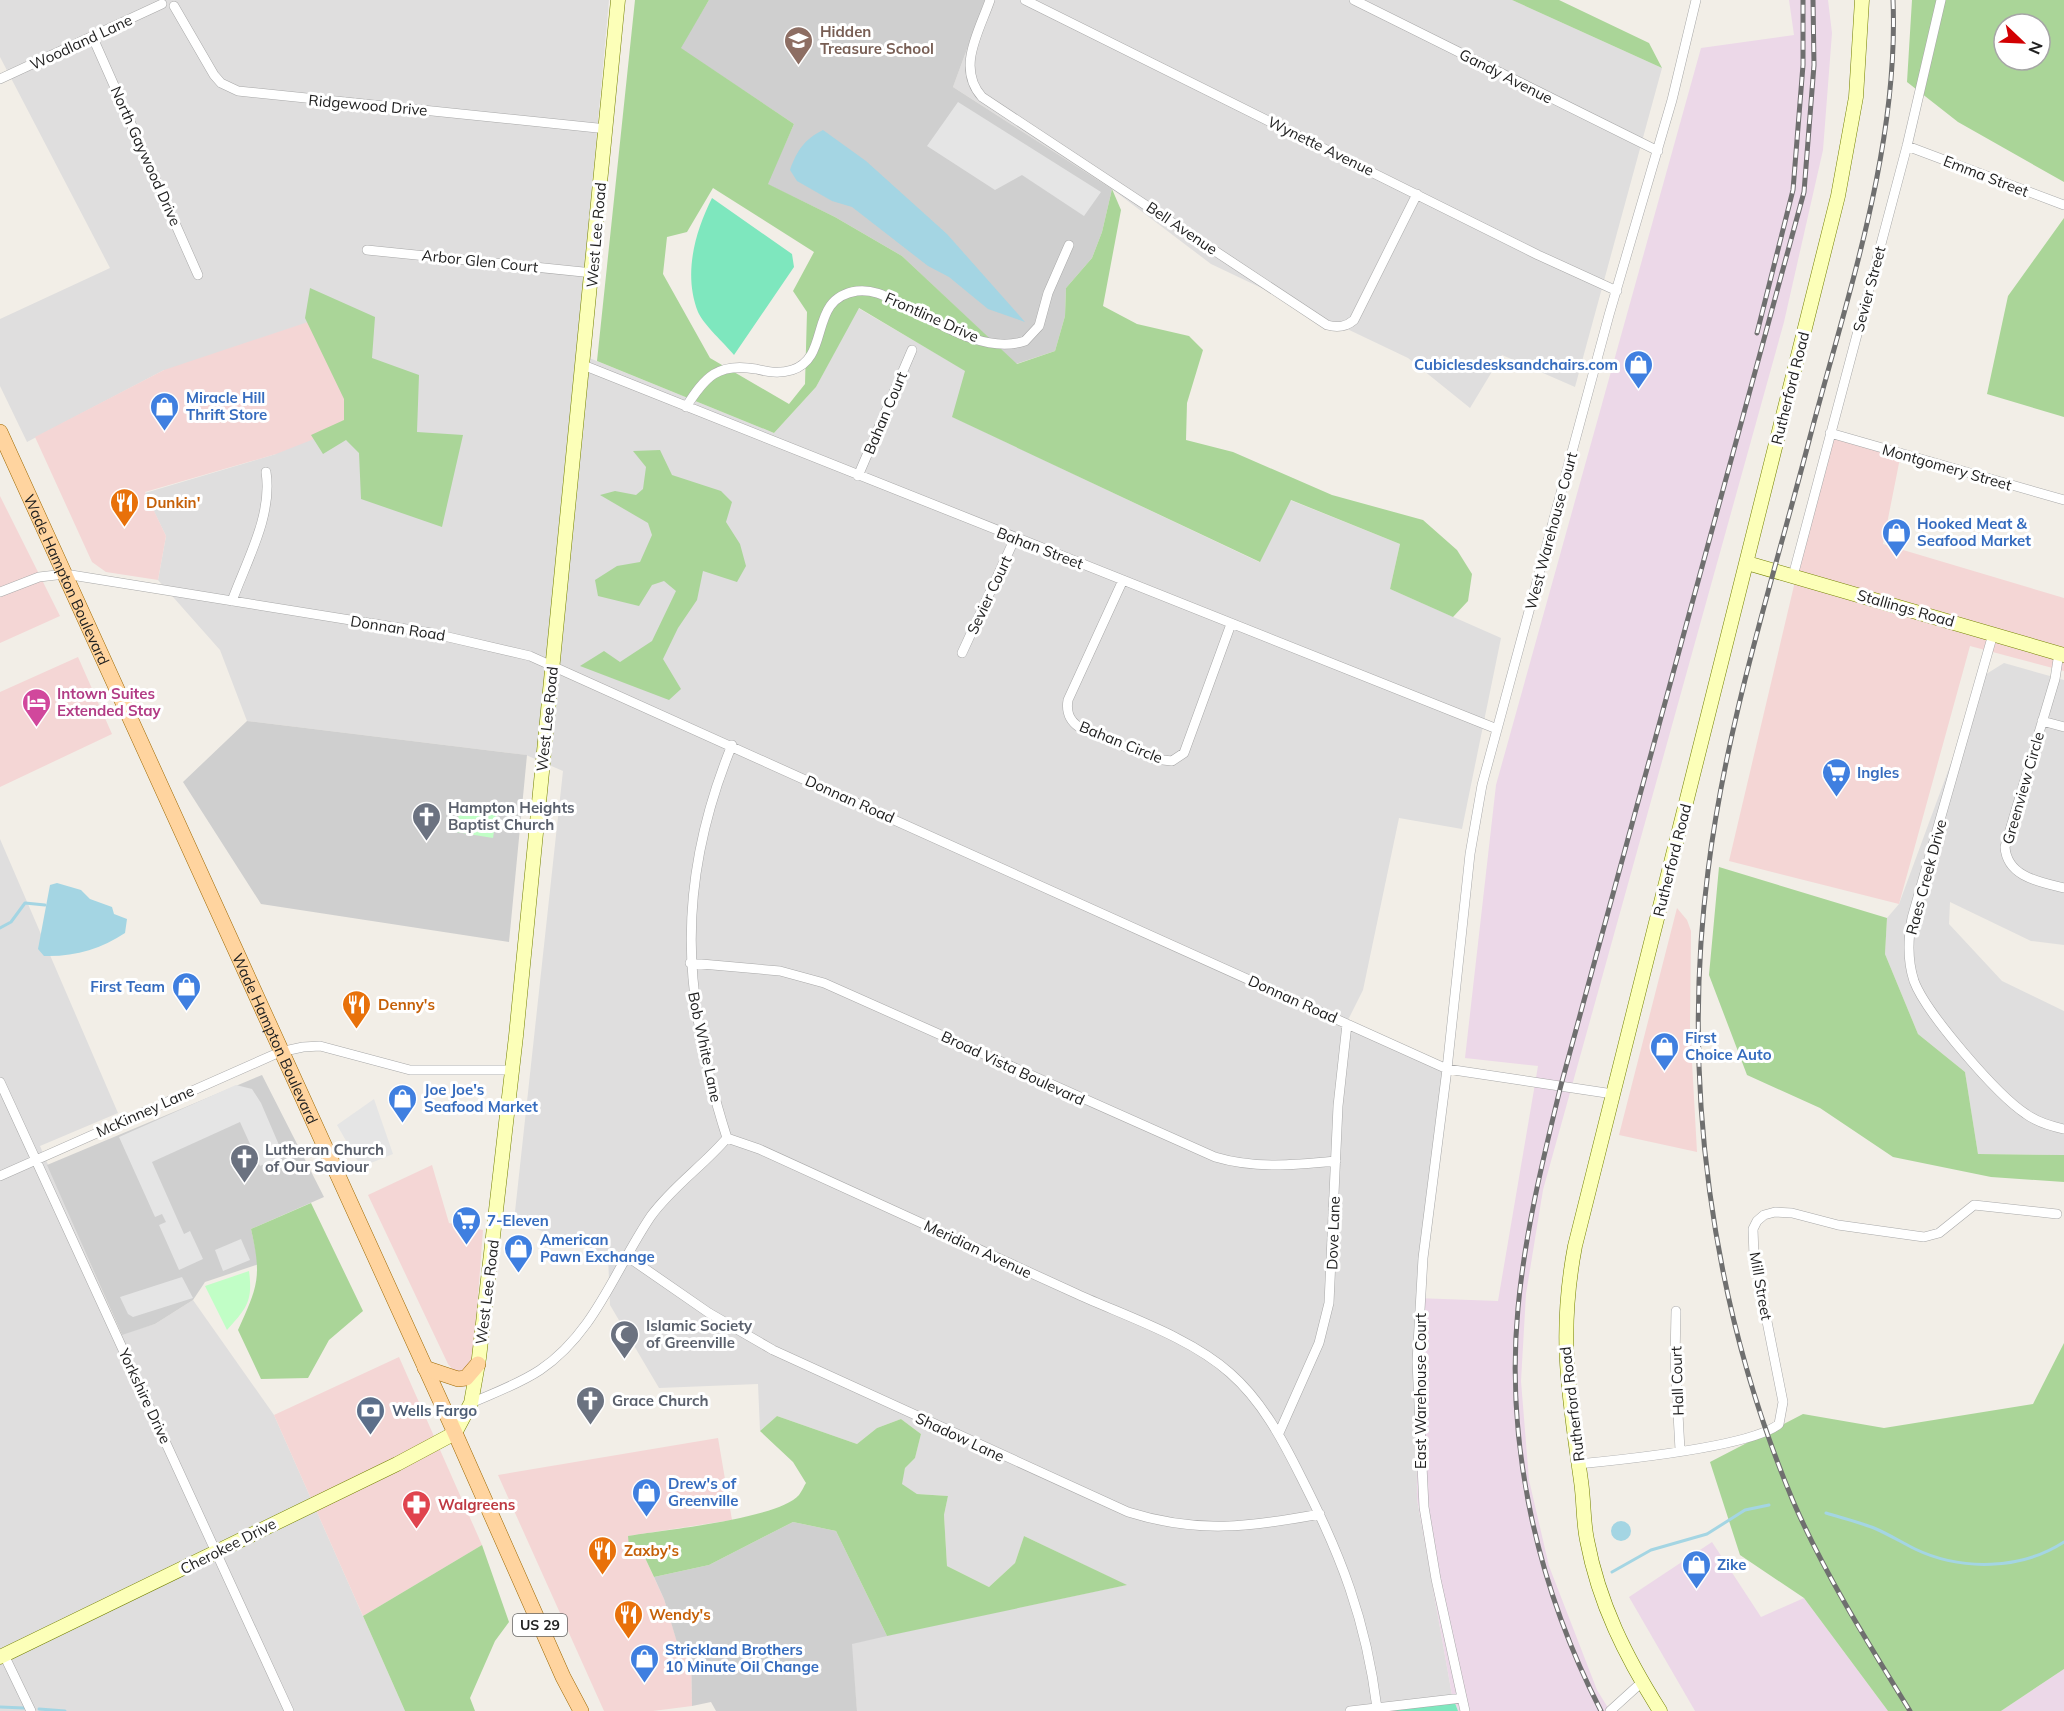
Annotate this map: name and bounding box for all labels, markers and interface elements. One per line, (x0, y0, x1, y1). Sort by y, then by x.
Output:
street label: Woodland Lane (27, 10, 135, 74)
north arrow (1992, 12, 2052, 72)
place label: Hidden Treasure School (820, 22, 934, 58)
school or university icon: Hidden Treasure School (783, 24, 815, 66)
text: N (2024, 38, 2047, 57)
street label: Gandy Avenue (1456, 44, 1556, 108)
street label: North Gaywood Drive (107, 83, 185, 229)
street label: Ridgewood Drive (308, 90, 428, 120)
street label: Wynette Avenue (1265, 112, 1377, 180)
street label: Emma Street (1941, 151, 2031, 201)
street label: West Lee Road (582, 182, 610, 288)
street label: Bell Avenue (1143, 197, 1221, 259)
street label: Sevier Street (1848, 244, 1890, 334)
street label: Arbor Glen Court (421, 245, 539, 277)
street label: Frontline Drive (882, 288, 982, 346)
street label: Rutherford Road (1767, 330, 1813, 446)
shop icon: Cubiclesdesksandchairs.com (1623, 348, 1655, 390)
place label: Cubiclesdesksandchairs.com (1414, 355, 1618, 374)
street label: Bahan Court (859, 369, 911, 457)
place label: Miracle Hill Thrift Store (186, 388, 267, 424)
shop icon: Miracle Hill Thrift Store (149, 390, 181, 432)
street label: Montgomery Street (1880, 439, 2014, 495)
street label: West Warehouse Court (1521, 450, 1581, 612)
restaurant icon: Dunkin' (109, 486, 141, 528)
street label: Wade Hampton Boulevard (20, 491, 114, 668)
place label: Dunkin' (146, 493, 200, 512)
place label: Hooked Meat & Seafood Market (1917, 514, 2031, 550)
shop icon: Hooked Meat & Seafood Market (1880, 516, 1912, 558)
street label: Bahan Street (994, 523, 1086, 573)
street label: Sevier Court (963, 553, 1015, 637)
street label: Stallings Road (1855, 585, 1957, 631)
street label: Donnan Road (349, 611, 447, 645)
street label: West Lee Road (532, 665, 562, 773)
place label: Intown Suites Extended Stay (57, 684, 161, 720)
hotel icon: Intown Suites Extended Stay (20, 686, 52, 728)
street label: Bahan Circle (1077, 717, 1165, 767)
street label: Greenview Circle (1998, 730, 2048, 846)
supermarket icon: Ingles (1820, 756, 1852, 798)
place label: Ingles (1857, 763, 1899, 782)
street label: Donnan Road (802, 771, 898, 827)
place label: Hampton Heights Baptist Church (448, 798, 575, 834)
church icon: Hampton Heights Baptist Church (411, 800, 443, 842)
street label: Rutherford Road (1649, 802, 1695, 918)
street label: Raes Creek Drive (1901, 817, 1951, 937)
street label: Wade Hampton Boulevard (229, 950, 323, 1127)
shop icon: First Team (170, 970, 202, 1012)
street label: Donnan Road (1245, 971, 1341, 1027)
place label: First Team (90, 977, 165, 996)
restaurant icon: Denny's (341, 988, 373, 1030)
street label: Bob White Lane (684, 990, 726, 1104)
place label: Denny's (378, 995, 435, 1014)
street label: Broad Vista Boulevard (938, 1026, 1088, 1110)
place label: First Choice Auto (1685, 1028, 1772, 1064)
shop icon: First Choice Auto (1648, 1030, 1680, 1072)
place label: Joe Joe's Seafood Market (424, 1080, 538, 1116)
street label: McKinney Lane (93, 1081, 197, 1141)
shop icon: Joe Joe's Seafood Market (387, 1082, 419, 1124)
place label: Lutheran Church of Our Saviour (265, 1140, 384, 1176)
church icon: Lutheran Church of Our Saviour (228, 1142, 260, 1184)
street label: Dove Lane (1322, 1196, 1344, 1270)
supermarket icon: 7-Eleven (450, 1204, 482, 1246)
place label: 7-Eleven (487, 1211, 549, 1230)
street label: Meridian Avenue (921, 1216, 1035, 1282)
place label: American Pawn Exchange (540, 1230, 655, 1266)
shop icon: American Pawn Exchange (503, 1232, 535, 1274)
street label: West Lee Road (471, 1238, 503, 1346)
street label: Mill Street (1746, 1250, 1776, 1322)
street label: East Warehouse Court (1411, 1313, 1430, 1469)
place label: Islamic Society of Greenville (646, 1316, 753, 1352)
mosque icon: Islamic Society of Greenville (609, 1318, 641, 1360)
street label: Yorkshire Drive (114, 1344, 175, 1447)
street label: Rutherford Road (1556, 1345, 1588, 1463)
street label: Hall Court (1666, 1346, 1688, 1416)
church icon: Grace Church (575, 1384, 607, 1426)
place label: Grace Church (612, 1391, 709, 1410)
bank icon: Wells Fargo (355, 1394, 387, 1436)
place label: Wells Fargo (392, 1401, 477, 1420)
street label: Shadow Lane (913, 1408, 1007, 1466)
place label: Drew's of Greenville (668, 1474, 738, 1510)
shop icon: Drew's of Greenville (631, 1476, 663, 1518)
pharmacy icon: Walgreens (401, 1488, 433, 1530)
place label: Walgreens (438, 1495, 515, 1514)
street label: Cherokee Drive (177, 1514, 279, 1578)
restaurant icon: Zaxby's (587, 1534, 619, 1576)
place label: Zaxby's (624, 1541, 679, 1560)
shop icon: Zike (1680, 1548, 1712, 1590)
place label: Zike (1717, 1555, 1746, 1574)
restaurant icon: Wendy's (612, 1598, 644, 1640)
place label: Wendy's (649, 1605, 711, 1624)
road number: US 29 (513, 1614, 567, 1636)
place label: Strickland Brothers 10 Minute Oil Change (665, 1640, 819, 1676)
shop icon: Strickland Brothers 10 Minute Oil Change (628, 1642, 660, 1684)

